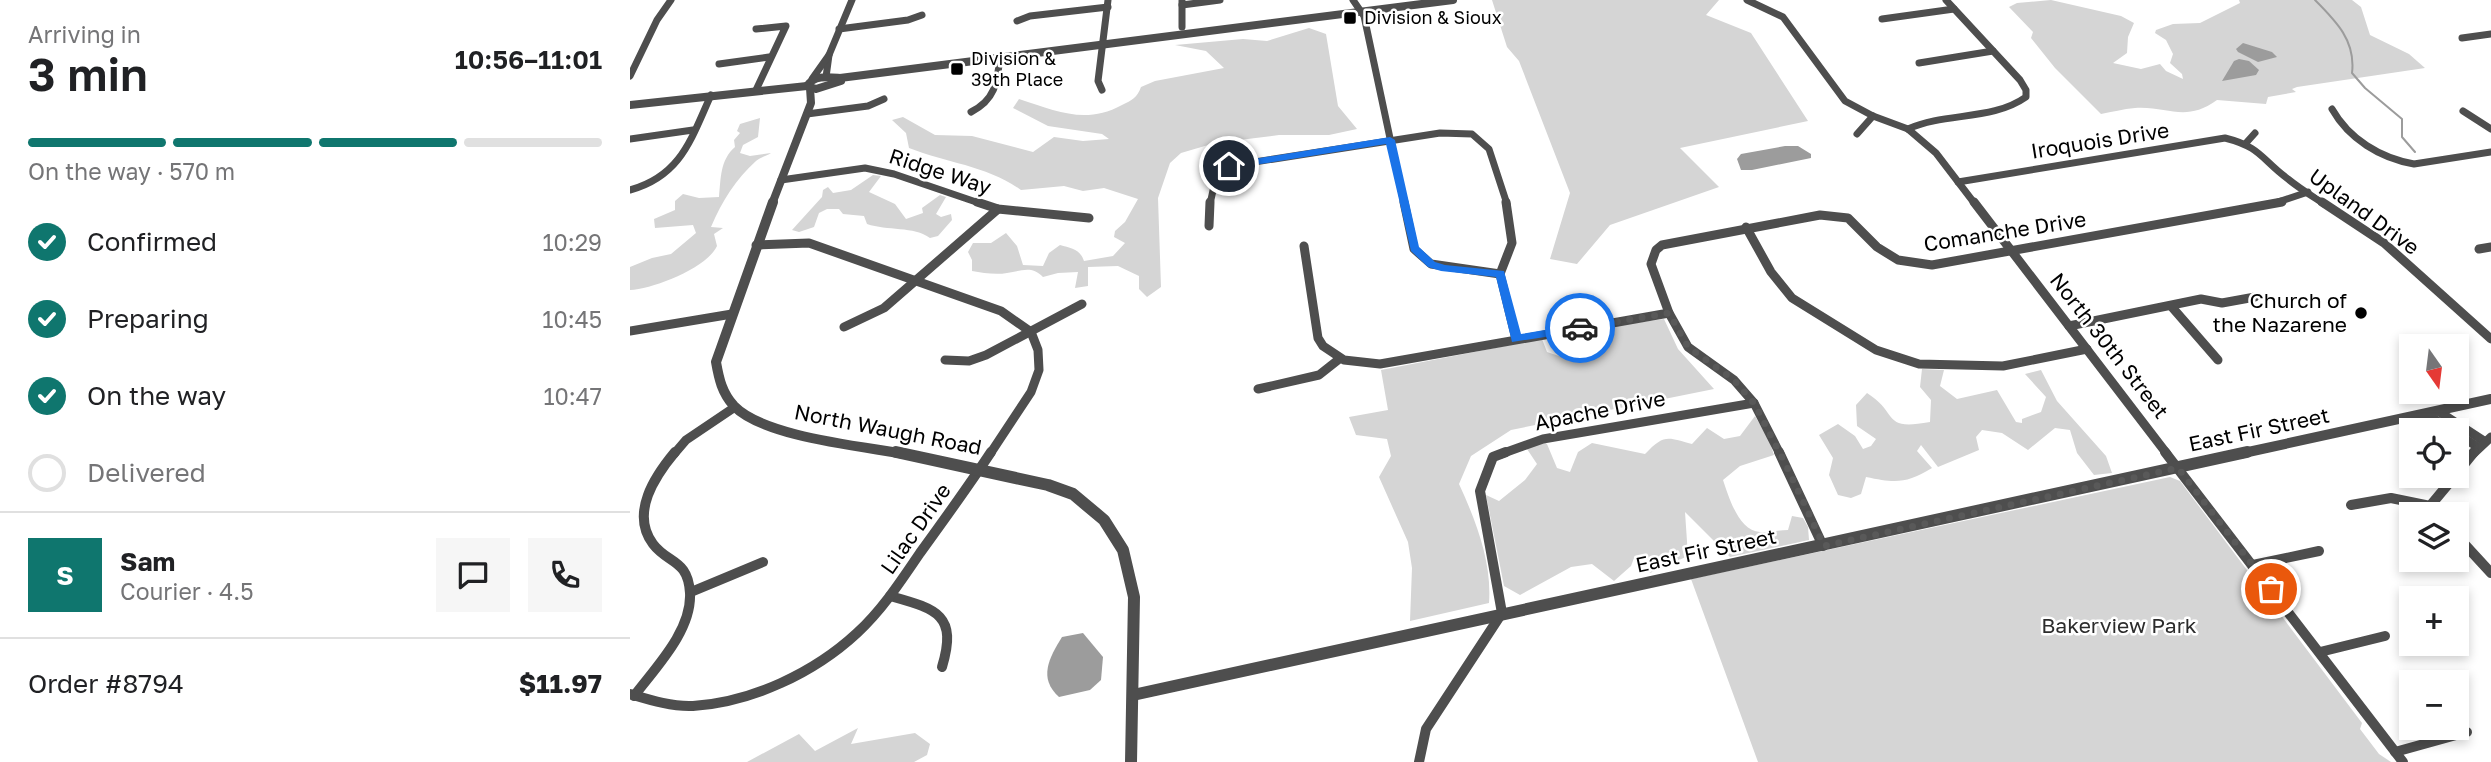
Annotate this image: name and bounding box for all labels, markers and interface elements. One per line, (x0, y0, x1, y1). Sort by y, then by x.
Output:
place label: Division & Sioux (1364, 6, 1502, 28)
marker: Division & Sioux (1342, 10, 1358, 26)
text: Arriving in (28, 20, 141, 48)
text: 10:56–11:01 (455, 44, 602, 75)
text: 3 min (28, 46, 148, 101)
place label: Division & 39th Place (971, 47, 1063, 90)
marker: Division & 39th Place (949, 61, 965, 77)
street label: Iroquois Drive (2029, 116, 2171, 164)
pin (1199, 136, 1259, 196)
street label: Ridge Way (886, 142, 995, 200)
icon: home (1210, 147, 1248, 185)
text: On the way · 570 m (28, 157, 235, 185)
street label: Upland Drive (2304, 162, 2425, 260)
street label: Comanche Drive (1922, 205, 2088, 257)
icon: check (28, 223, 66, 261)
text: Confirmed (87, 226, 217, 257)
text: 10:29 (542, 228, 602, 256)
street label: North 30th Street (2045, 267, 2175, 423)
place label: Church of the Nazarene (2213, 287, 2347, 337)
courier (1545, 293, 1615, 363)
icon: check (28, 300, 66, 338)
text: Preparing (87, 303, 209, 334)
text: 10:45 (542, 305, 602, 333)
marker: Church of the Nazarene (2353, 305, 2369, 321)
icon: car (1561, 309, 1599, 347)
north arrow (2399, 334, 2469, 404)
map controls (2399, 334, 2469, 740)
icon: check (28, 377, 66, 415)
text: On the way (87, 380, 226, 411)
text: 10:47 (543, 382, 602, 410)
street label: Apache Drive (1532, 385, 1667, 435)
street label: North Waugh Road (792, 398, 984, 460)
street label: East Fir Street (2186, 401, 2331, 457)
button: locate (2399, 418, 2469, 488)
text: Delivered (87, 457, 206, 488)
street label: Lilac Drive (874, 478, 956, 579)
button: layers (2399, 502, 2469, 572)
street label: East Fir Street (1633, 522, 1778, 578)
button: chat (436, 538, 510, 612)
button: phone (528, 538, 602, 612)
text: Sam (120, 546, 175, 577)
pin (2241, 559, 2301, 619)
text: S (56, 560, 74, 591)
icon: bag (2252, 570, 2290, 608)
text: Courier · 4.5 (120, 577, 253, 605)
button: + (2399, 586, 2469, 656)
park label: Bakerview Park (2041, 612, 2197, 638)
text: Order #8794 (28, 668, 184, 699)
text: $11.97 (519, 668, 602, 699)
button: − (2399, 670, 2469, 740)

